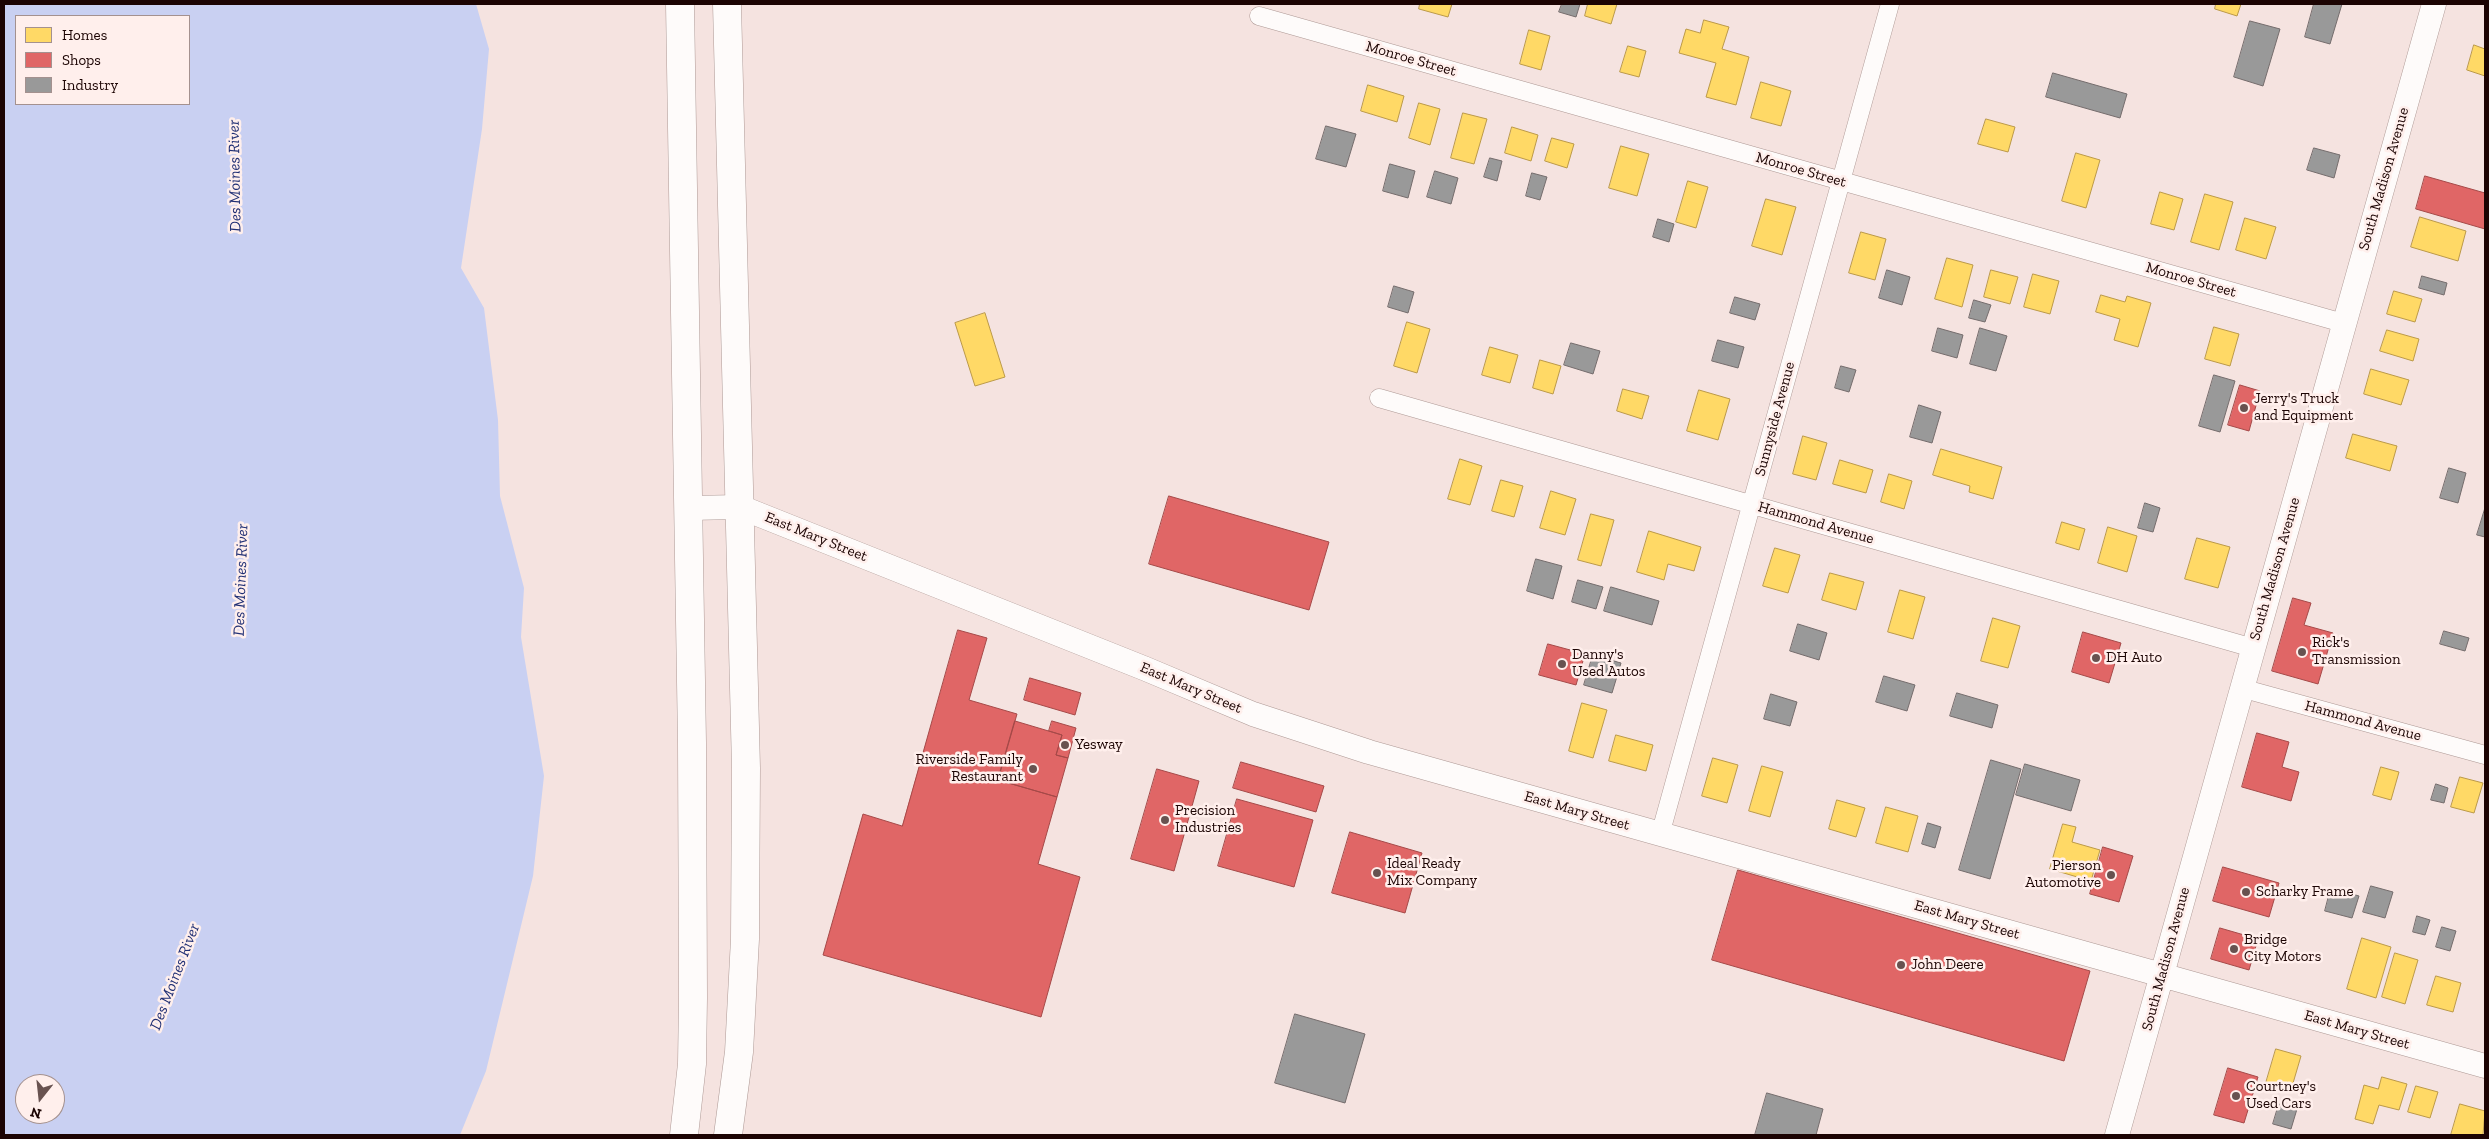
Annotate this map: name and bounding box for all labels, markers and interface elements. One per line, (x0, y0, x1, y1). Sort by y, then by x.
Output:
legend (15, 15, 190, 105)
text: Homes (62, 26, 107, 44)
street label: Monroe Street (1364, 38, 1458, 80)
text: Shops (62, 51, 101, 69)
text: Industry (62, 76, 118, 94)
street label: South Madison Avenue (2355, 105, 2413, 253)
water label: Des Moines River (224, 120, 246, 232)
street label: Monroe Street (1754, 149, 1848, 191)
street label: Monroe Street (2144, 259, 2238, 301)
street label: Sunnyside Avenue (1751, 360, 1799, 478)
place label: Jerry's Truck and Equipment (2254, 390, 2353, 425)
marker: Jerry's Truck and Equipment (2238, 402, 2250, 414)
street label: South Madison Avenue (2246, 495, 2304, 643)
street label: Hammond Avenue (1756, 498, 1876, 548)
street label: East Mary Street (762, 508, 870, 566)
water label: Des Moines River (229, 524, 253, 636)
place label: Rick's Transmission (2312, 634, 2401, 669)
place label: Danny's Used Autos (1572, 646, 1645, 681)
marker: Rick's Transmission (2296, 646, 2308, 658)
place label: DH Auto (2106, 649, 2162, 667)
marker: DH Auto (2090, 652, 2102, 664)
street label: East Mary Street (1137, 658, 1245, 718)
marker: Danny's Used Autos (1556, 658, 1568, 670)
street label: Hammond Avenue (2303, 697, 2423, 745)
place label: Yesway (1075, 736, 1123, 754)
marker: Yesway (1059, 739, 1071, 751)
place label: Riverside Family Restaurant (916, 751, 1023, 786)
marker: Riverside Family Restaurant (1027, 763, 1039, 775)
street label: East Mary Street (1522, 787, 1632, 835)
place label: Precision Industries (1175, 802, 1241, 837)
marker: Precision Industries (1159, 814, 1171, 826)
place label: Ideal Ready Mix Company (1387, 855, 1477, 890)
place label: Pierson Automotive (2025, 857, 2101, 892)
marker: Ideal Ready Mix Company (1371, 867, 1383, 879)
marker: Pierson Automotive (2105, 869, 2117, 881)
place label: Scharky Frame (2256, 883, 2354, 901)
street label: South Madison Avenue (2138, 885, 2194, 1033)
marker: Scharky Frame (2240, 886, 2252, 898)
street label: East Mary Street (1912, 896, 2022, 944)
water label: Des Moines River (146, 921, 204, 1033)
place label: Bridge City Motors (2244, 931, 2321, 966)
marker: Bridge City Motors (2228, 943, 2240, 955)
place label: John Deere (1911, 956, 1984, 974)
marker: John Deere (1895, 959, 1907, 971)
street label: East Mary Street (2302, 1006, 2412, 1054)
north arrow (15, 1074, 65, 1124)
place label: Courtney's Used Cars (2246, 1078, 2316, 1113)
marker: Courtney's Used Cars (2230, 1090, 2242, 1102)
text: N (29, 1103, 43, 1123)

